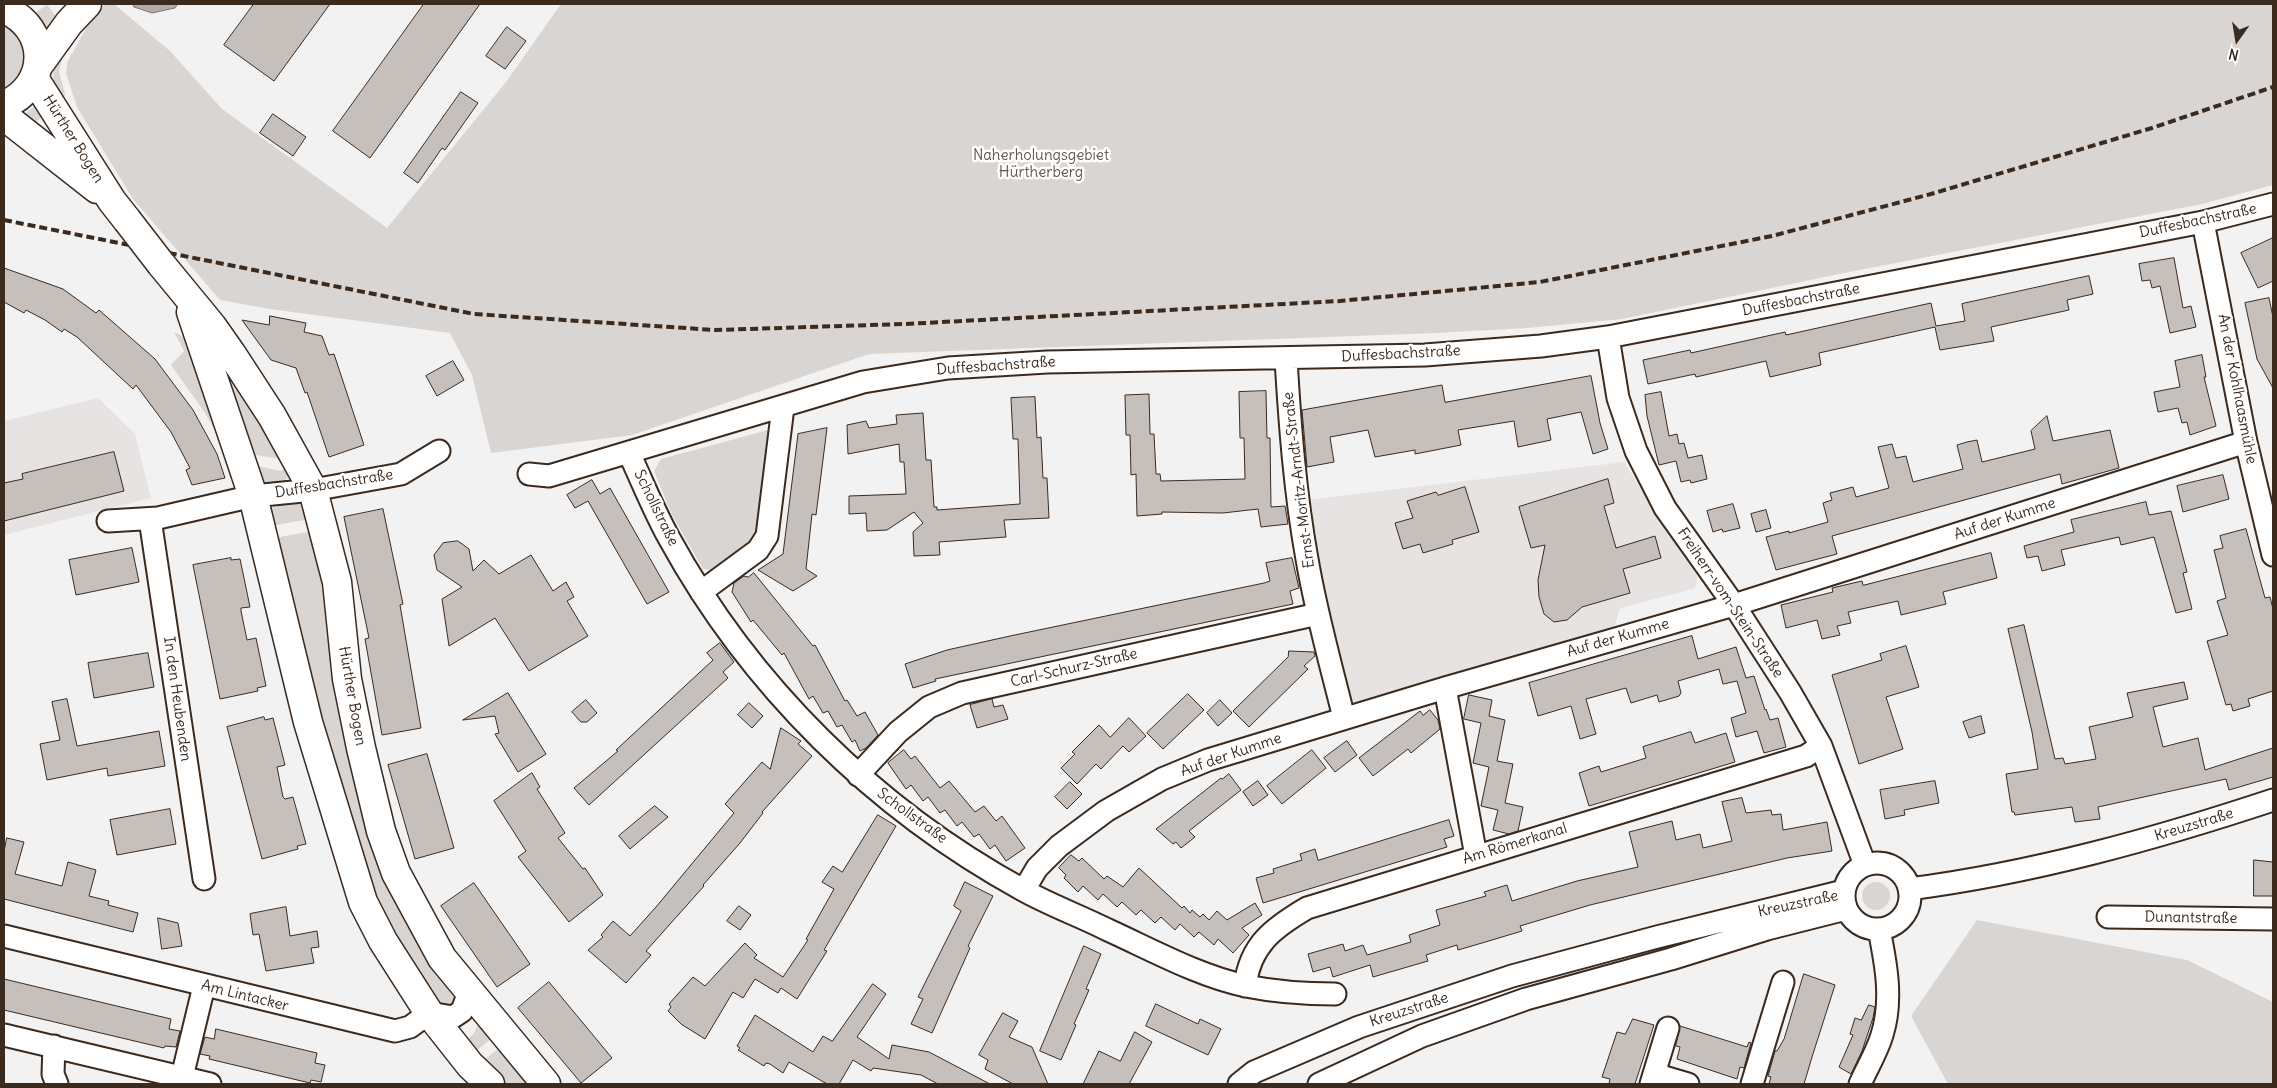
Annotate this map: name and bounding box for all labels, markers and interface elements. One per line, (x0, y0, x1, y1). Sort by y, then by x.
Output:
north arrow (2212, 15, 2262, 65)
text: N (2227, 45, 2240, 64)
street label: Hürther Bogen (39, 92, 107, 186)
park label: Naherholungsgebiet Hürtherberg (973, 147, 1109, 182)
street label: Duffesbachstraße (2138, 200, 2258, 242)
street label: Duffesbachstraße (1741, 280, 1861, 320)
street label: An der Kohlhaasmühle (2214, 312, 2260, 466)
street label: Duffesbachstraße (1341, 342, 1461, 366)
street label: Duffesbachstraße (936, 353, 1056, 379)
street label: Ernst-Moritz-Arndt-Straße (1279, 391, 1319, 569)
street label: Duffesbachstraße (274, 466, 394, 502)
street label: Schollstraße (630, 467, 682, 549)
street label: Auf der Kumme (1952, 494, 2058, 544)
street label: Freiherr-vom-Stein-Straße (1673, 525, 1787, 681)
street label: Auf der Kumme (1565, 615, 1671, 661)
street label: In den Heubenden (159, 635, 195, 763)
street label: Hürther Bogen (334, 645, 370, 747)
street label: Carl-Schurz-Straße (1009, 645, 1139, 691)
street label: Auf der Kumme (1178, 729, 1284, 781)
street label: Schollstraße (873, 784, 951, 848)
street label: Kreuzstraße (2152, 804, 2236, 846)
street label: Am Römerkanal (1461, 820, 1569, 868)
street label: Kreuzstraße (1756, 887, 1840, 921)
street label: Dunantstraße (2144, 908, 2238, 928)
street label: Am Lintacker (199, 976, 291, 1016)
street label: Kreuzstraße (1367, 989, 1451, 1031)

